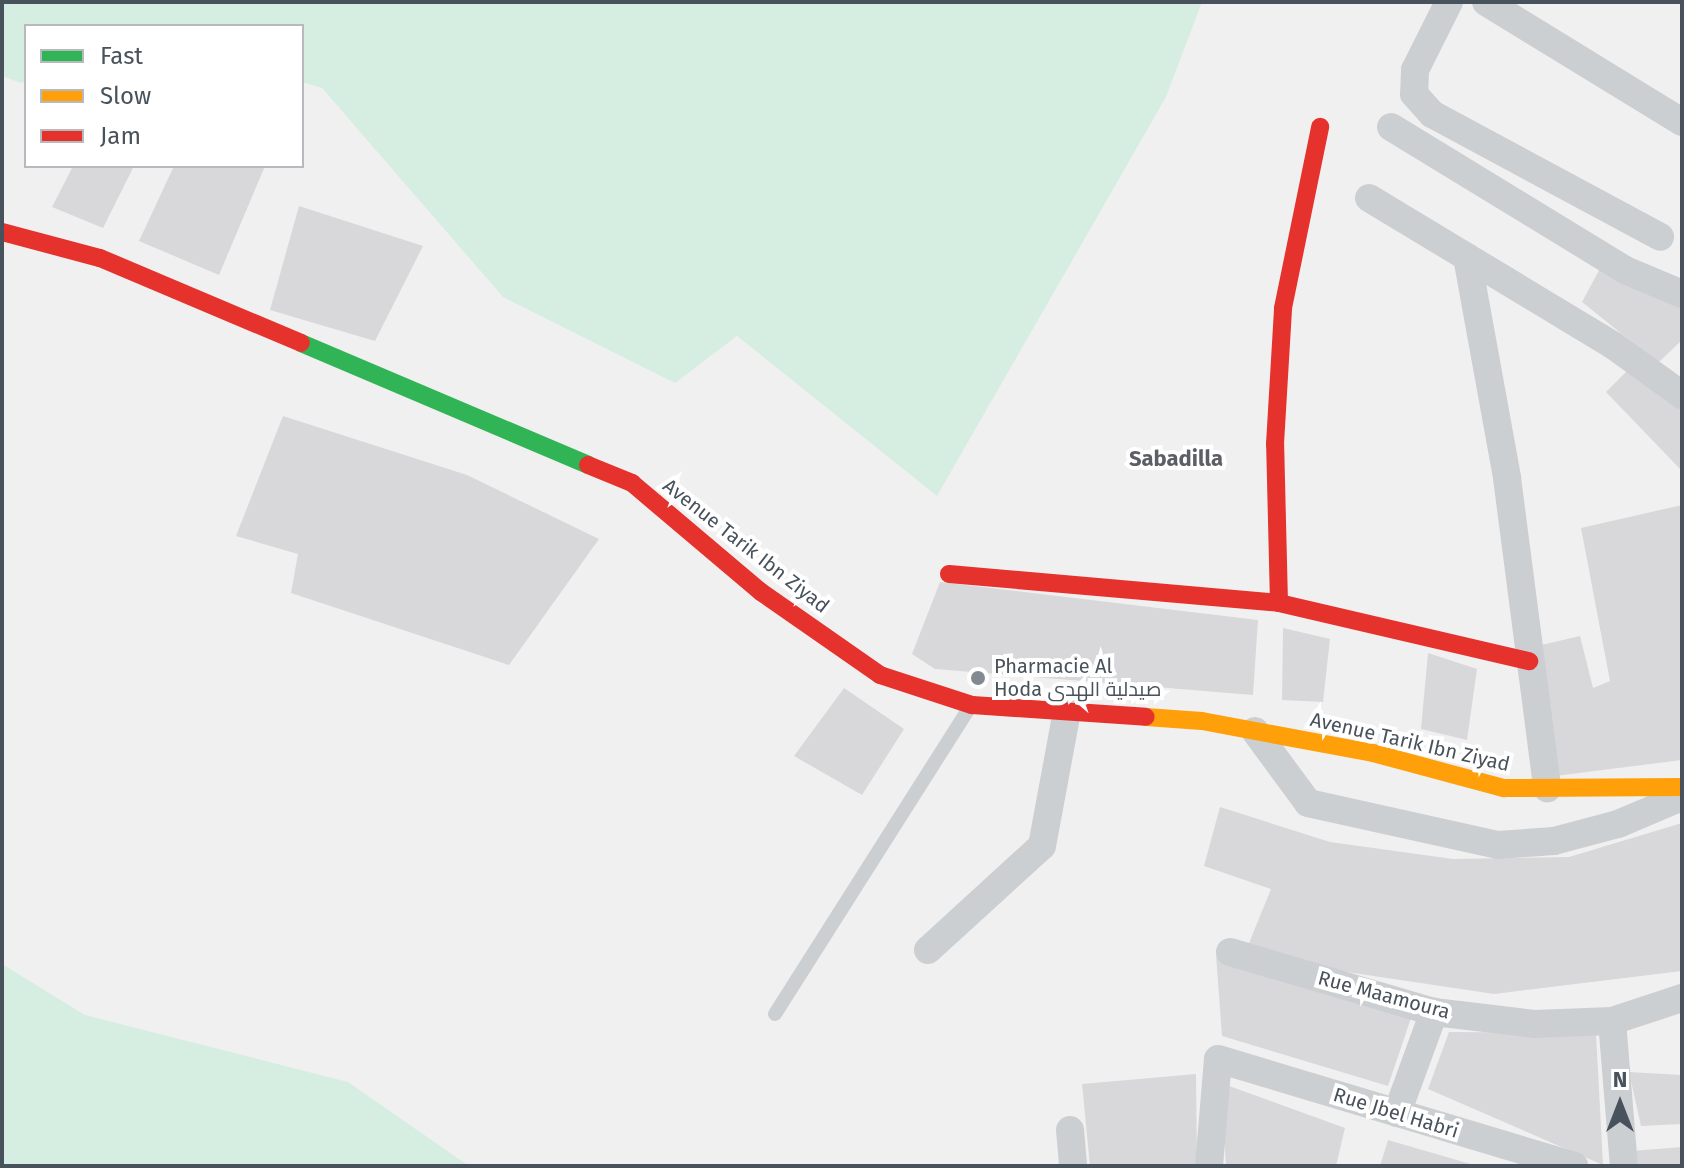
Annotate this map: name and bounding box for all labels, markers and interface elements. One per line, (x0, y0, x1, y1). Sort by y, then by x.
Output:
legend (24, 24, 304, 168)
text: Fast (100, 42, 143, 70)
text: Slow (100, 82, 151, 110)
text: Jam (100, 122, 141, 150)
district label: Sabadilla (1129, 446, 1223, 472)
street label: Avenue Tarik Ibn Ziyad (658, 474, 834, 618)
place label: Pharmacie Al Hoda صيدلية الهدى (994, 654, 1161, 701)
marker: Pharmacie Al Hoda صيدلية الهدى (969, 669, 987, 687)
street label: Avenue Tarik Ibn Ziyad (1308, 707, 1512, 777)
street label: Rue Maamoura (1315, 966, 1453, 1024)
north arrow (1580, 1064, 1660, 1144)
text: N (1613, 1066, 1627, 1093)
street label: Rue Jbel Habri (1330, 1083, 1462, 1143)

